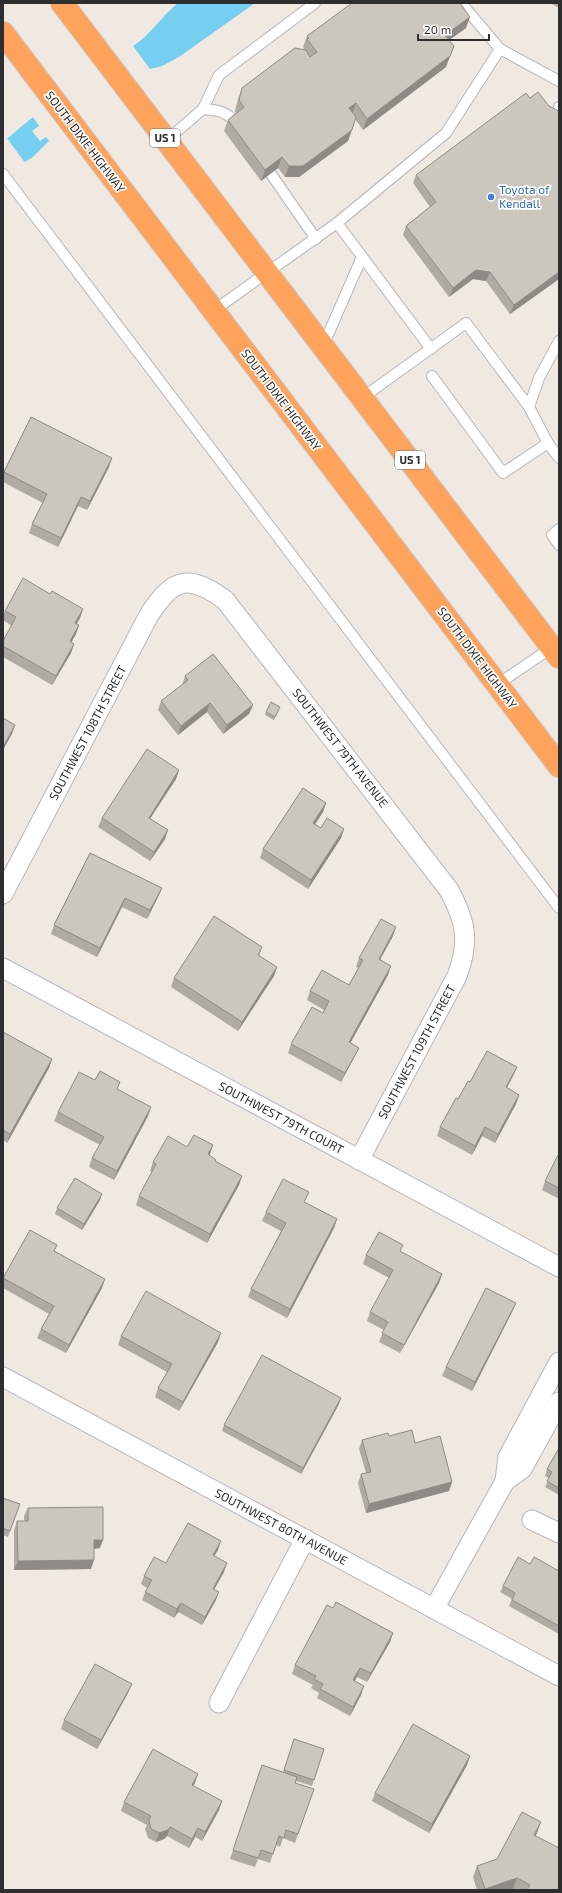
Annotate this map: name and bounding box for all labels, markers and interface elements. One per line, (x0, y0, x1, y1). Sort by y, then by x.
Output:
scale bar (418, 16, 489, 42)
text: 20 m (424, 22, 451, 36)
street label: SOUTH DIXIE HIGHWAY (43, 88, 128, 195)
road number: US 1 (150, 129, 180, 147)
place label: Toyota of Kendall (499, 182, 550, 210)
marker: Toyota of Kendall (486, 192, 496, 202)
street label: SOUTH DIXIE HIGHWAY (239, 346, 324, 453)
road number: US 1 (395, 451, 425, 469)
street label: SOUTH DIXIE HIGHWAY (435, 604, 520, 711)
street label: SOUTHWEST 108TH STREET (46, 663, 129, 802)
street label: SOUTHWEST 79TH AVENUE (290, 685, 392, 810)
street label: SOUTHWEST 109TH STREET (375, 982, 458, 1121)
street label: SOUTHWEST 79TH COURT (217, 1078, 346, 1156)
street label: SOUTHWEST 80TH AVENUE (213, 1485, 350, 1567)

